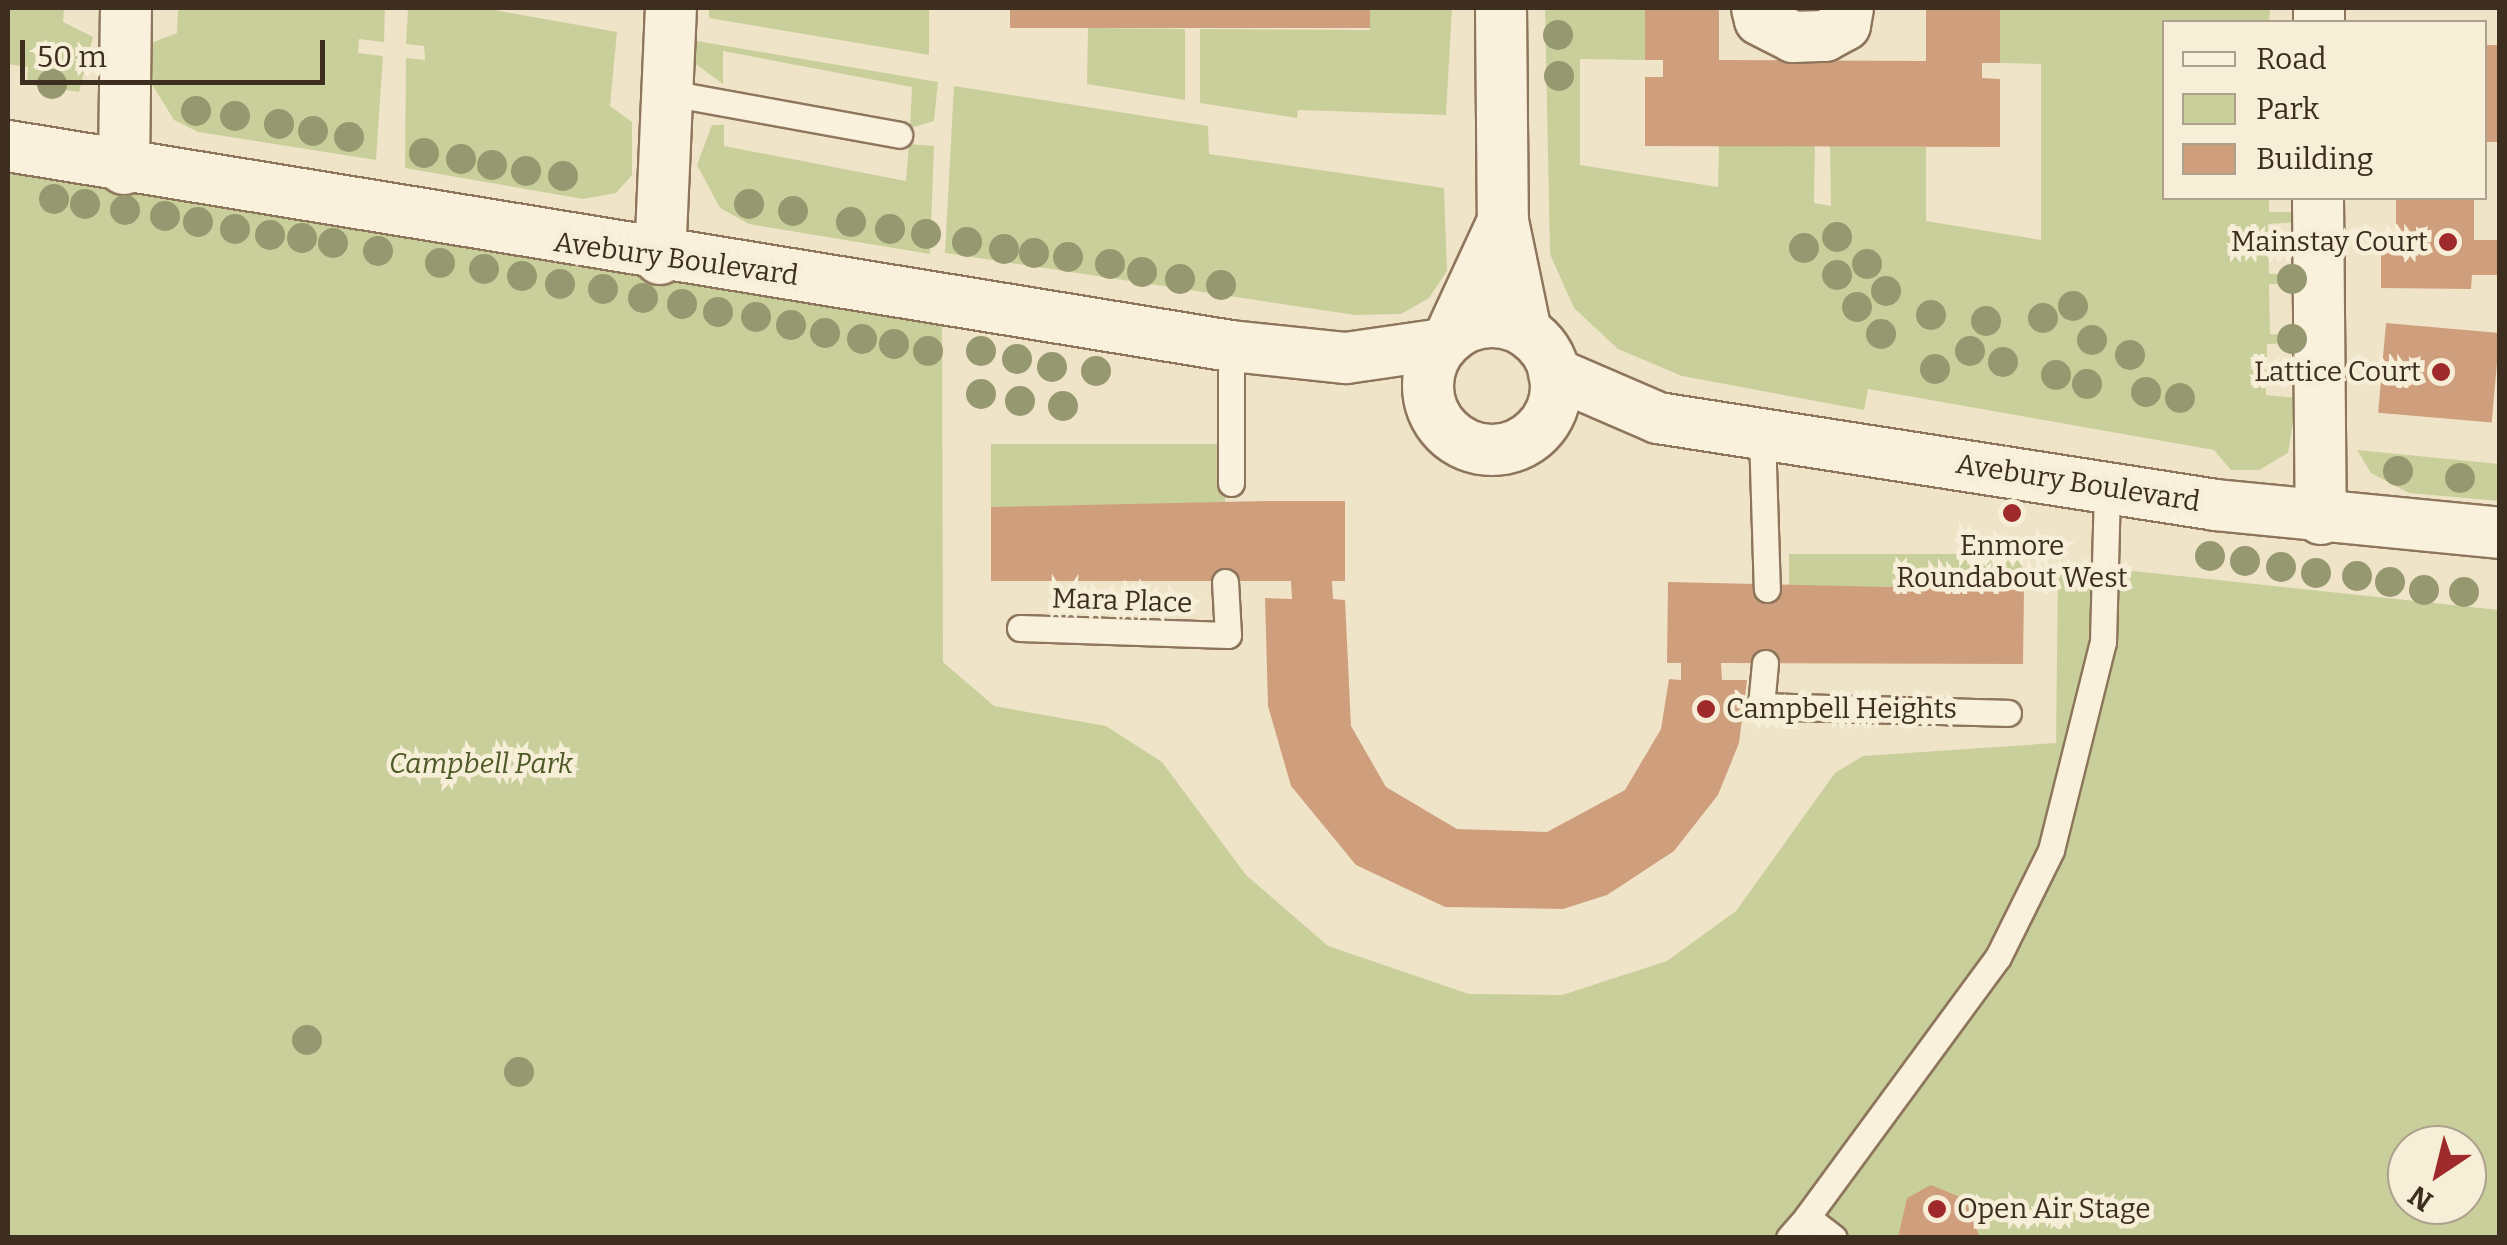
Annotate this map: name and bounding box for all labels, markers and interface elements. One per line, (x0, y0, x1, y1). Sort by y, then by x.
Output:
scale bar (25, 20, 330, 82)
legend (2162, 20, 2487, 200)
text: 50 m (37, 39, 107, 75)
text: Road (2256, 41, 2327, 77)
text: Park (2256, 91, 2319, 127)
text: Building (2256, 141, 2374, 177)
street label: Avebury Boulevard (552, 225, 800, 293)
place label: Mainstay Court (2231, 225, 2428, 259)
marker: Mainstay Court (2437, 231, 2459, 253)
place label: Lattice Court (2254, 355, 2421, 389)
marker: Lattice Court (2430, 361, 2452, 383)
street label: Avebury Boulevard (1954, 447, 2202, 519)
marker: Enmore Roundabout West (2001, 502, 2023, 524)
place label: Enmore Roundabout West (1896, 529, 2128, 595)
street label: Mara Place (1051, 582, 1193, 620)
place label: Campbell Heights (1726, 692, 1957, 726)
marker: Campbell Heights (1695, 698, 1717, 720)
park label: Campbell Park (389, 747, 573, 781)
north arrow (2387, 1125, 2487, 1225)
text: N (2402, 1179, 2439, 1218)
place label: Open Air Stage (1957, 1192, 2151, 1226)
marker: Open Air Stage (1926, 1198, 1948, 1220)

